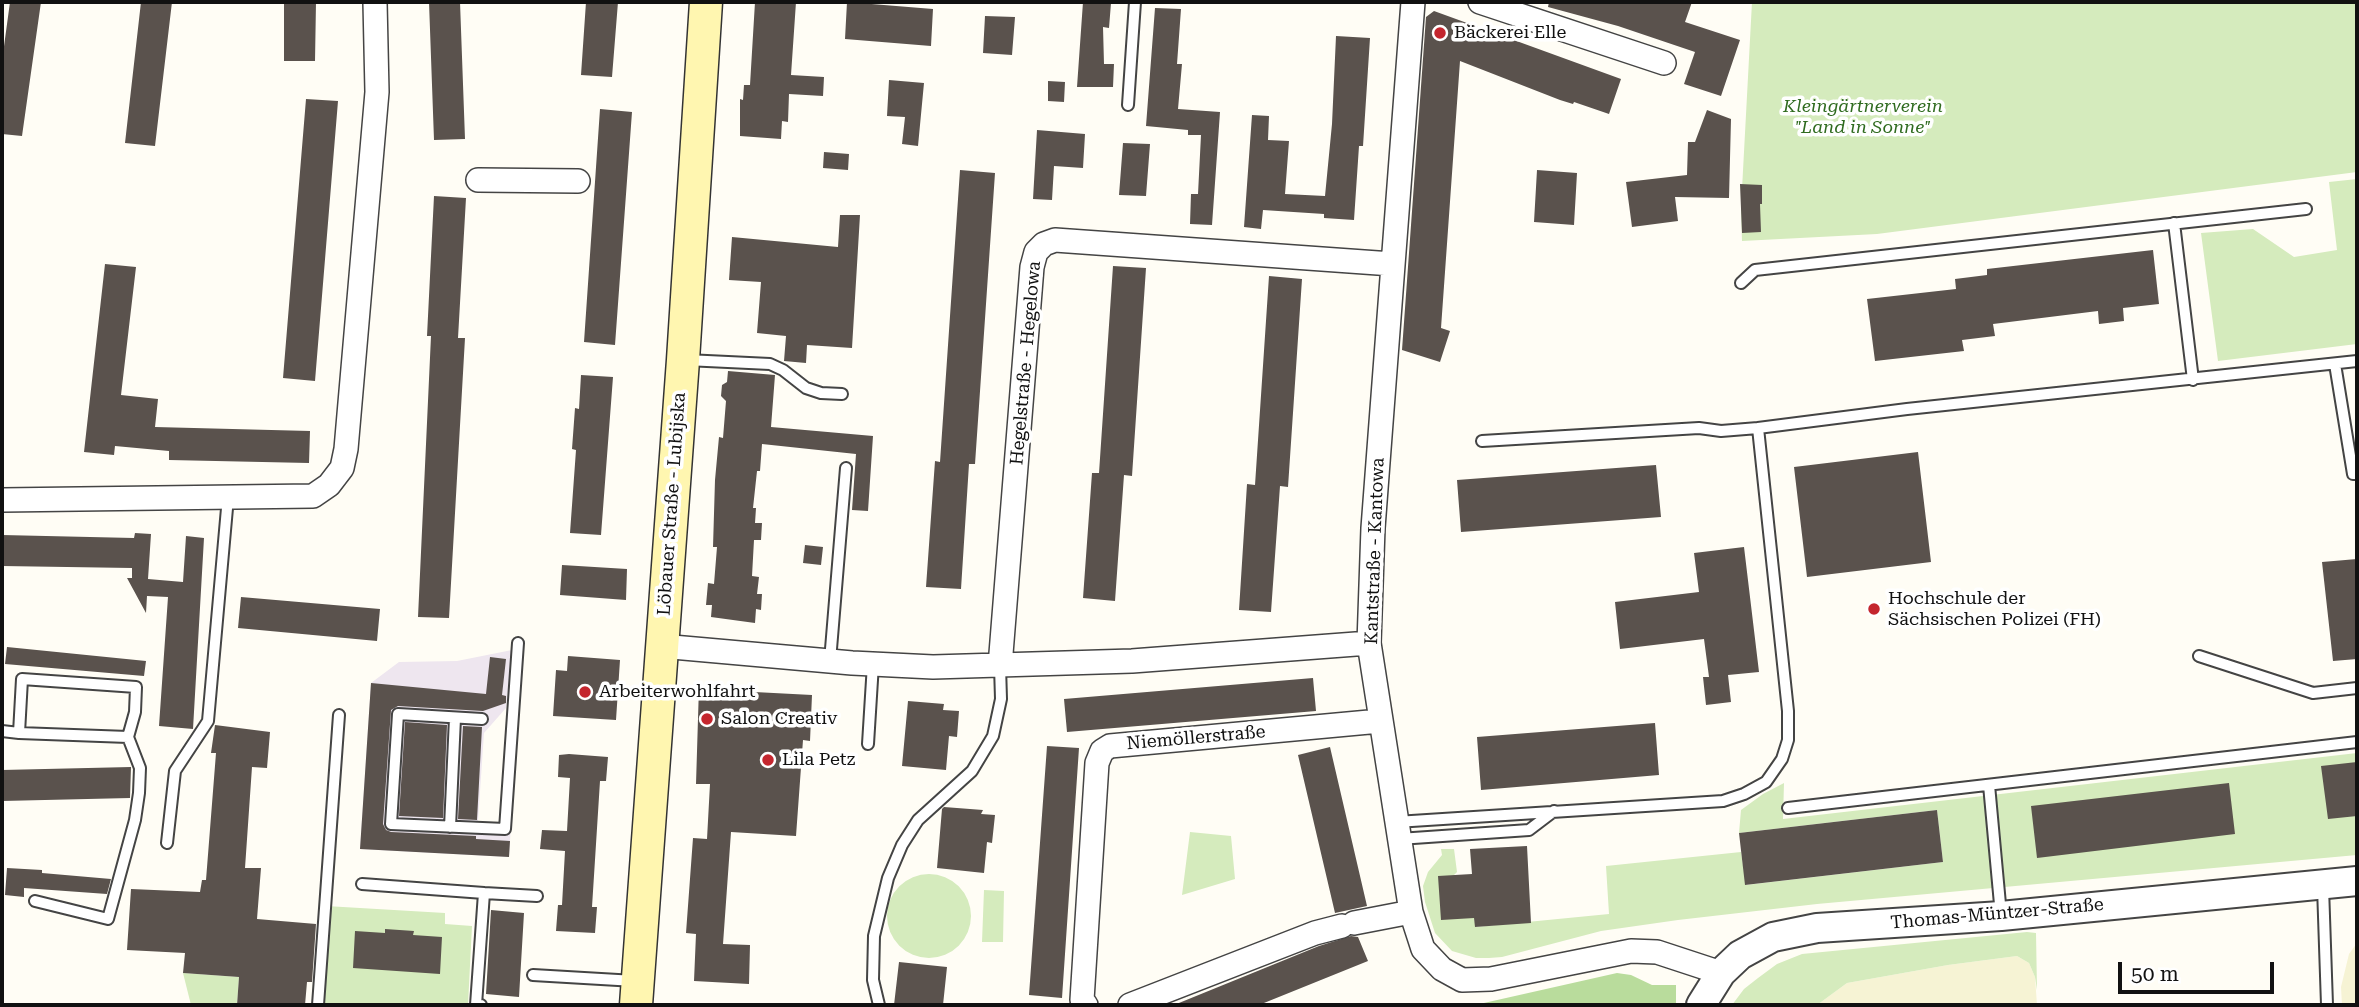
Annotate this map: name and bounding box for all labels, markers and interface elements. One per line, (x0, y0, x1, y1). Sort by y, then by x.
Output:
place label: Bäckerei Elle (1454, 22, 1566, 44)
marker: Bäckerei Elle (1432, 25, 1448, 41)
park label: Kleingärtnerverein "Land in Sonne" (1783, 96, 1943, 138)
street label: Hegelstraße - Hegelowa (1006, 260, 1046, 466)
street label: Löbauer Straße - Lubijska (653, 392, 691, 616)
street label: Kantstraße - Kantowa (1361, 457, 1389, 645)
place label: Hochschule der Sächsischen Polizei (FH) (1888, 588, 2101, 630)
marker: Hochschule der Sächsischen Polizei (FH) (1866, 601, 1882, 617)
place label: Arbeiterwohlfahrt (599, 681, 755, 703)
marker: Arbeiterwohlfahrt (577, 684, 593, 700)
place label: Salon Creativ (721, 708, 837, 730)
marker: Salon Creativ (699, 711, 715, 727)
street label: Niemöllerstraße (1126, 721, 1266, 755)
place label: Lila Petz (782, 749, 855, 771)
marker: Lila Petz (760, 752, 776, 768)
street label: Thomas-Müntzer-Straße (1889, 894, 2105, 934)
scale bar (2121, 948, 2277, 992)
text: 50 m (2131, 962, 2179, 986)

